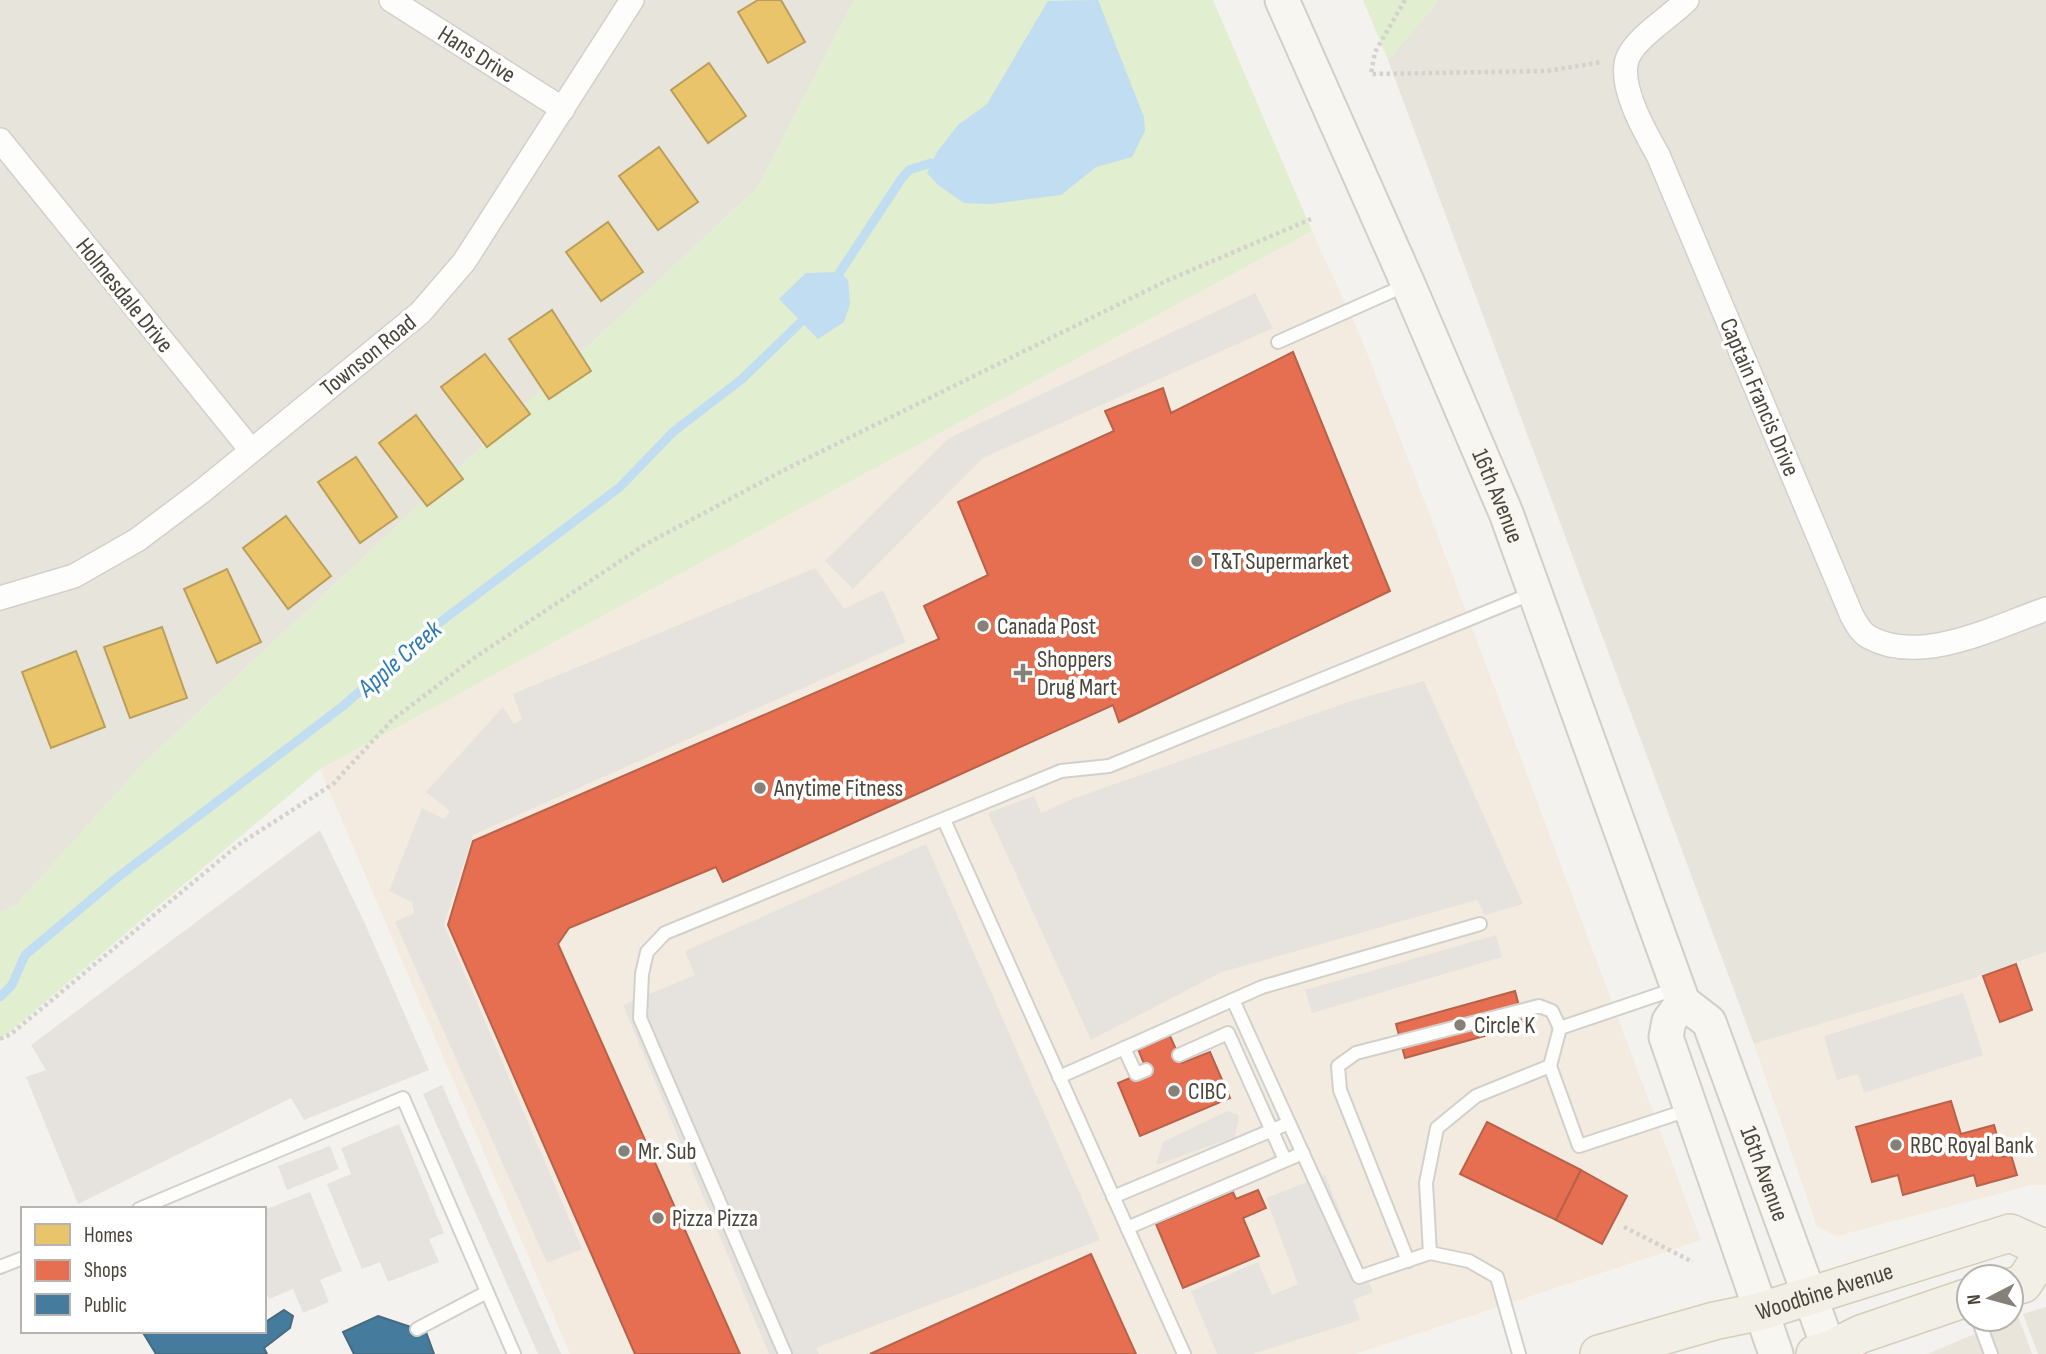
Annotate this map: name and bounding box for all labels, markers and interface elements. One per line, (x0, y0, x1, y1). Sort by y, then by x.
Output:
street label: Hans Drive (433, 19, 521, 90)
street label: Holmesdale Drive (69, 232, 180, 359)
street label: Townson Road (315, 308, 422, 403)
street label: Captain Francis Drive (1713, 314, 1806, 481)
street label: 16th Avenue (1465, 445, 1530, 547)
place label: T&T Supermarket (1211, 547, 1349, 576)
marker: T&T Supermarket (1189, 553, 1205, 569)
place label: Canada Post (997, 612, 1096, 641)
water label: Apple Creek (351, 614, 449, 704)
marker: Canada Post (975, 618, 991, 634)
place label: Shoppers Drug Mart (1037, 645, 1117, 702)
marker: Shoppers Drug Mart (1015, 665, 1031, 681)
place label: Anytime Fitness (773, 774, 903, 803)
marker: Anytime Fitness (752, 780, 768, 796)
place label: Circle K (1474, 1011, 1535, 1040)
marker: Circle K (1452, 1017, 1468, 1033)
place label: CIBC (1188, 1077, 1227, 1106)
marker: CIBC (1166, 1083, 1182, 1099)
street label: 16th Avenue (1733, 1122, 1795, 1225)
place label: RBC Royal Bank (1910, 1131, 2034, 1160)
place label: Mr. Sub (638, 1137, 696, 1166)
marker: RBC Royal Bank (1888, 1137, 1904, 1153)
marker: Mr. Sub (616, 1143, 632, 1159)
place label: Pizza Pizza (672, 1204, 758, 1233)
legend (21, 1207, 266, 1333)
marker: Pizza Pizza (650, 1210, 666, 1226)
text: Homes (84, 1223, 133, 1248)
street label: Woodbine Avenue (1752, 1257, 1897, 1327)
text: Shops (84, 1258, 127, 1283)
north arrow (1955, 1263, 2025, 1333)
text: Public (84, 1293, 127, 1318)
text: N (1963, 1293, 1987, 1306)

